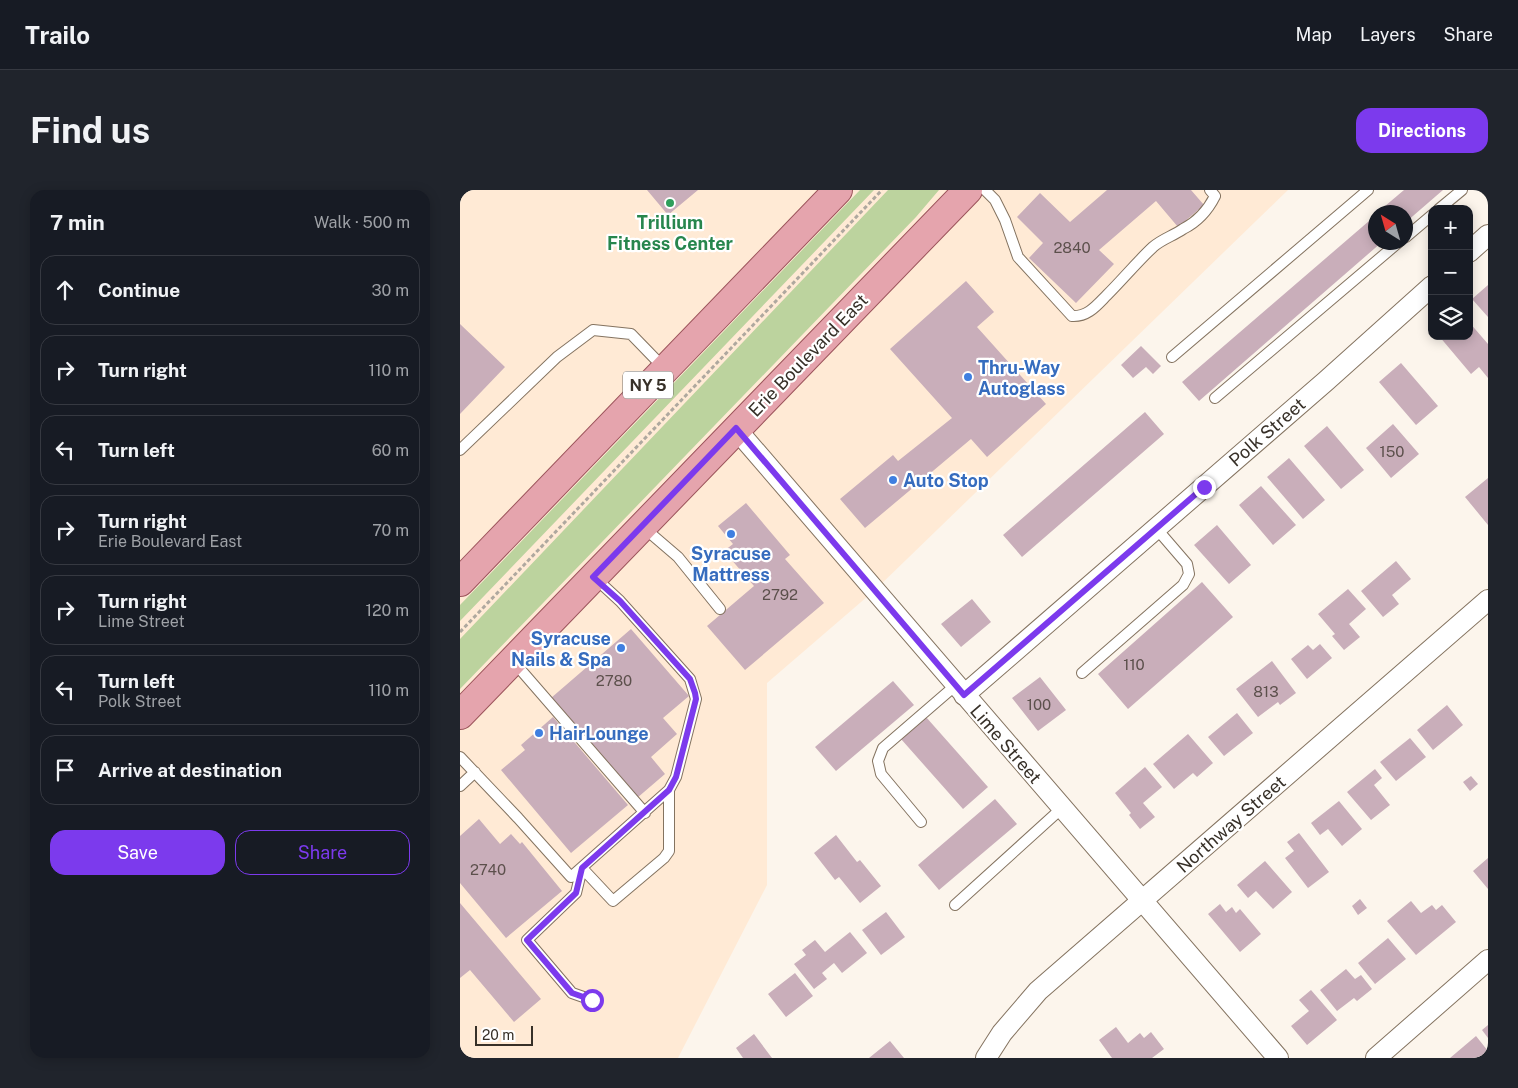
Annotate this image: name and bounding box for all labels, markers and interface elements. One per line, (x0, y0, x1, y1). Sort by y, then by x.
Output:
text: Trailo (25, 21, 90, 49)
text: Map (1296, 24, 1332, 45)
text: Layers (1360, 24, 1416, 45)
text: Share (1444, 24, 1493, 45)
button: Directions (1356, 108, 1488, 153)
text: Find us (30, 110, 150, 151)
marker: Trillium Fitness Center (664, 197, 676, 209)
north arrow (1368, 205, 1413, 250)
map controls (1428, 205, 1473, 340)
button: + (1428, 205, 1473, 250)
text: 7 min (50, 210, 105, 235)
place label: Trillium Fitness Center (607, 212, 734, 254)
text: Walk · 500 m (314, 213, 410, 232)
house number: 2840 (1053, 239, 1091, 256)
button: − (1428, 250, 1473, 295)
icon: ahead (51, 276, 79, 304)
text: Continue (98, 279, 180, 301)
text: 30 m (372, 281, 409, 300)
street label: Erie Boulevard East (744, 289, 872, 421)
button: layers (1428, 295, 1473, 340)
icon: right (51, 356, 79, 384)
place label: Thru-Way Autoglass (978, 357, 1065, 399)
text: Turn right (98, 359, 187, 381)
text: 110 m (368, 361, 409, 380)
marker: Thru-Way Autoglass (962, 371, 974, 383)
road number: NY 5 (623, 372, 673, 398)
street label: Polk Street (1225, 393, 1309, 471)
icon: left (51, 436, 79, 464)
text: Turn left (98, 439, 175, 461)
text: 60 m (372, 441, 409, 460)
house number: 150 (1380, 443, 1404, 460)
place label: Auto Stop (903, 470, 989, 491)
marker: Auto Stop (887, 474, 899, 486)
route end (1193, 476, 1216, 499)
text: Turn right (98, 510, 187, 532)
icon: right (51, 516, 79, 544)
text: 70 m (372, 521, 409, 540)
marker: Syracuse Mattress (725, 528, 737, 540)
text: Erie Boulevard East (98, 532, 242, 551)
place label: Syracuse Mattress (691, 543, 771, 585)
house number: 2792 (762, 586, 798, 603)
text: Turn right (98, 590, 187, 612)
icon: right (51, 596, 79, 624)
text: 120 m (365, 601, 409, 620)
text: Lime Street (98, 612, 185, 631)
place label: Syracuse Nails & Spa (511, 628, 611, 670)
marker: Syracuse Nails & Spa (615, 642, 627, 654)
house number: 110 (1123, 656, 1145, 673)
text: Turn left (98, 670, 175, 692)
house number: 2780 (596, 672, 632, 689)
icon: left (51, 676, 79, 704)
text: 110 m (368, 681, 409, 700)
house number: 813 (1253, 683, 1279, 700)
text: Polk Street (98, 692, 181, 711)
house number: 100 (1027, 696, 1051, 713)
street label: Lime Street (966, 700, 1046, 788)
place label: HairLounge (549, 723, 649, 744)
marker: HairLounge (533, 727, 545, 739)
icon: arrive (51, 756, 79, 784)
text: Arrive at destination (98, 759, 282, 781)
street label: Northway Street (1172, 771, 1290, 877)
button: Save (50, 830, 225, 875)
button: Share (235, 830, 410, 875)
house number: 2740 (470, 861, 506, 878)
route start (581, 989, 604, 1012)
scale bar (475, 1023, 532, 1046)
text: 20 m (482, 1027, 514, 1043)

